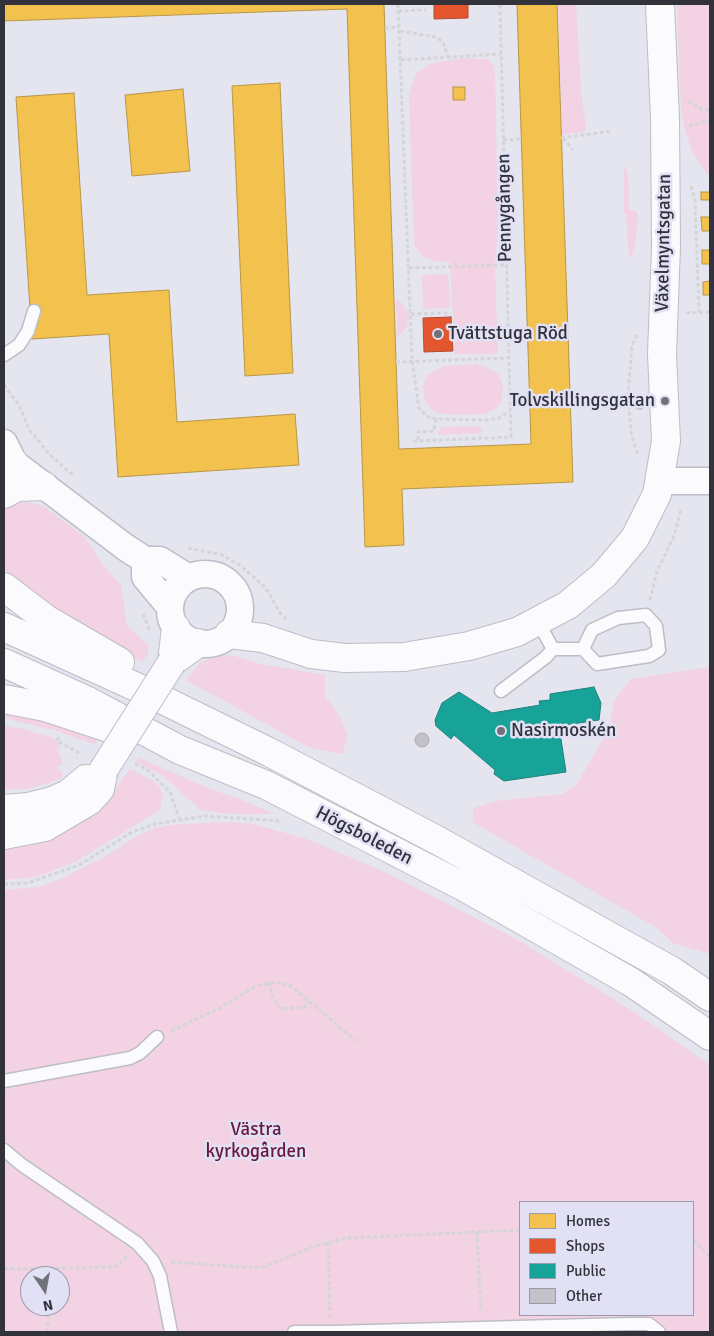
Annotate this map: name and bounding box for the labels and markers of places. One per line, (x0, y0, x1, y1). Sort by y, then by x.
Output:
place label: Tvättstuga Röd (448, 323, 568, 345)
marker: Tvättstuga Röd (432, 328, 444, 340)
place label: Tolvskillingsgatan (510, 390, 655, 412)
marker: Tolvskillingsgatan (659, 395, 671, 407)
place label: Nasirmoskén (511, 720, 616, 742)
marker: Nasirmoskén (495, 725, 507, 737)

